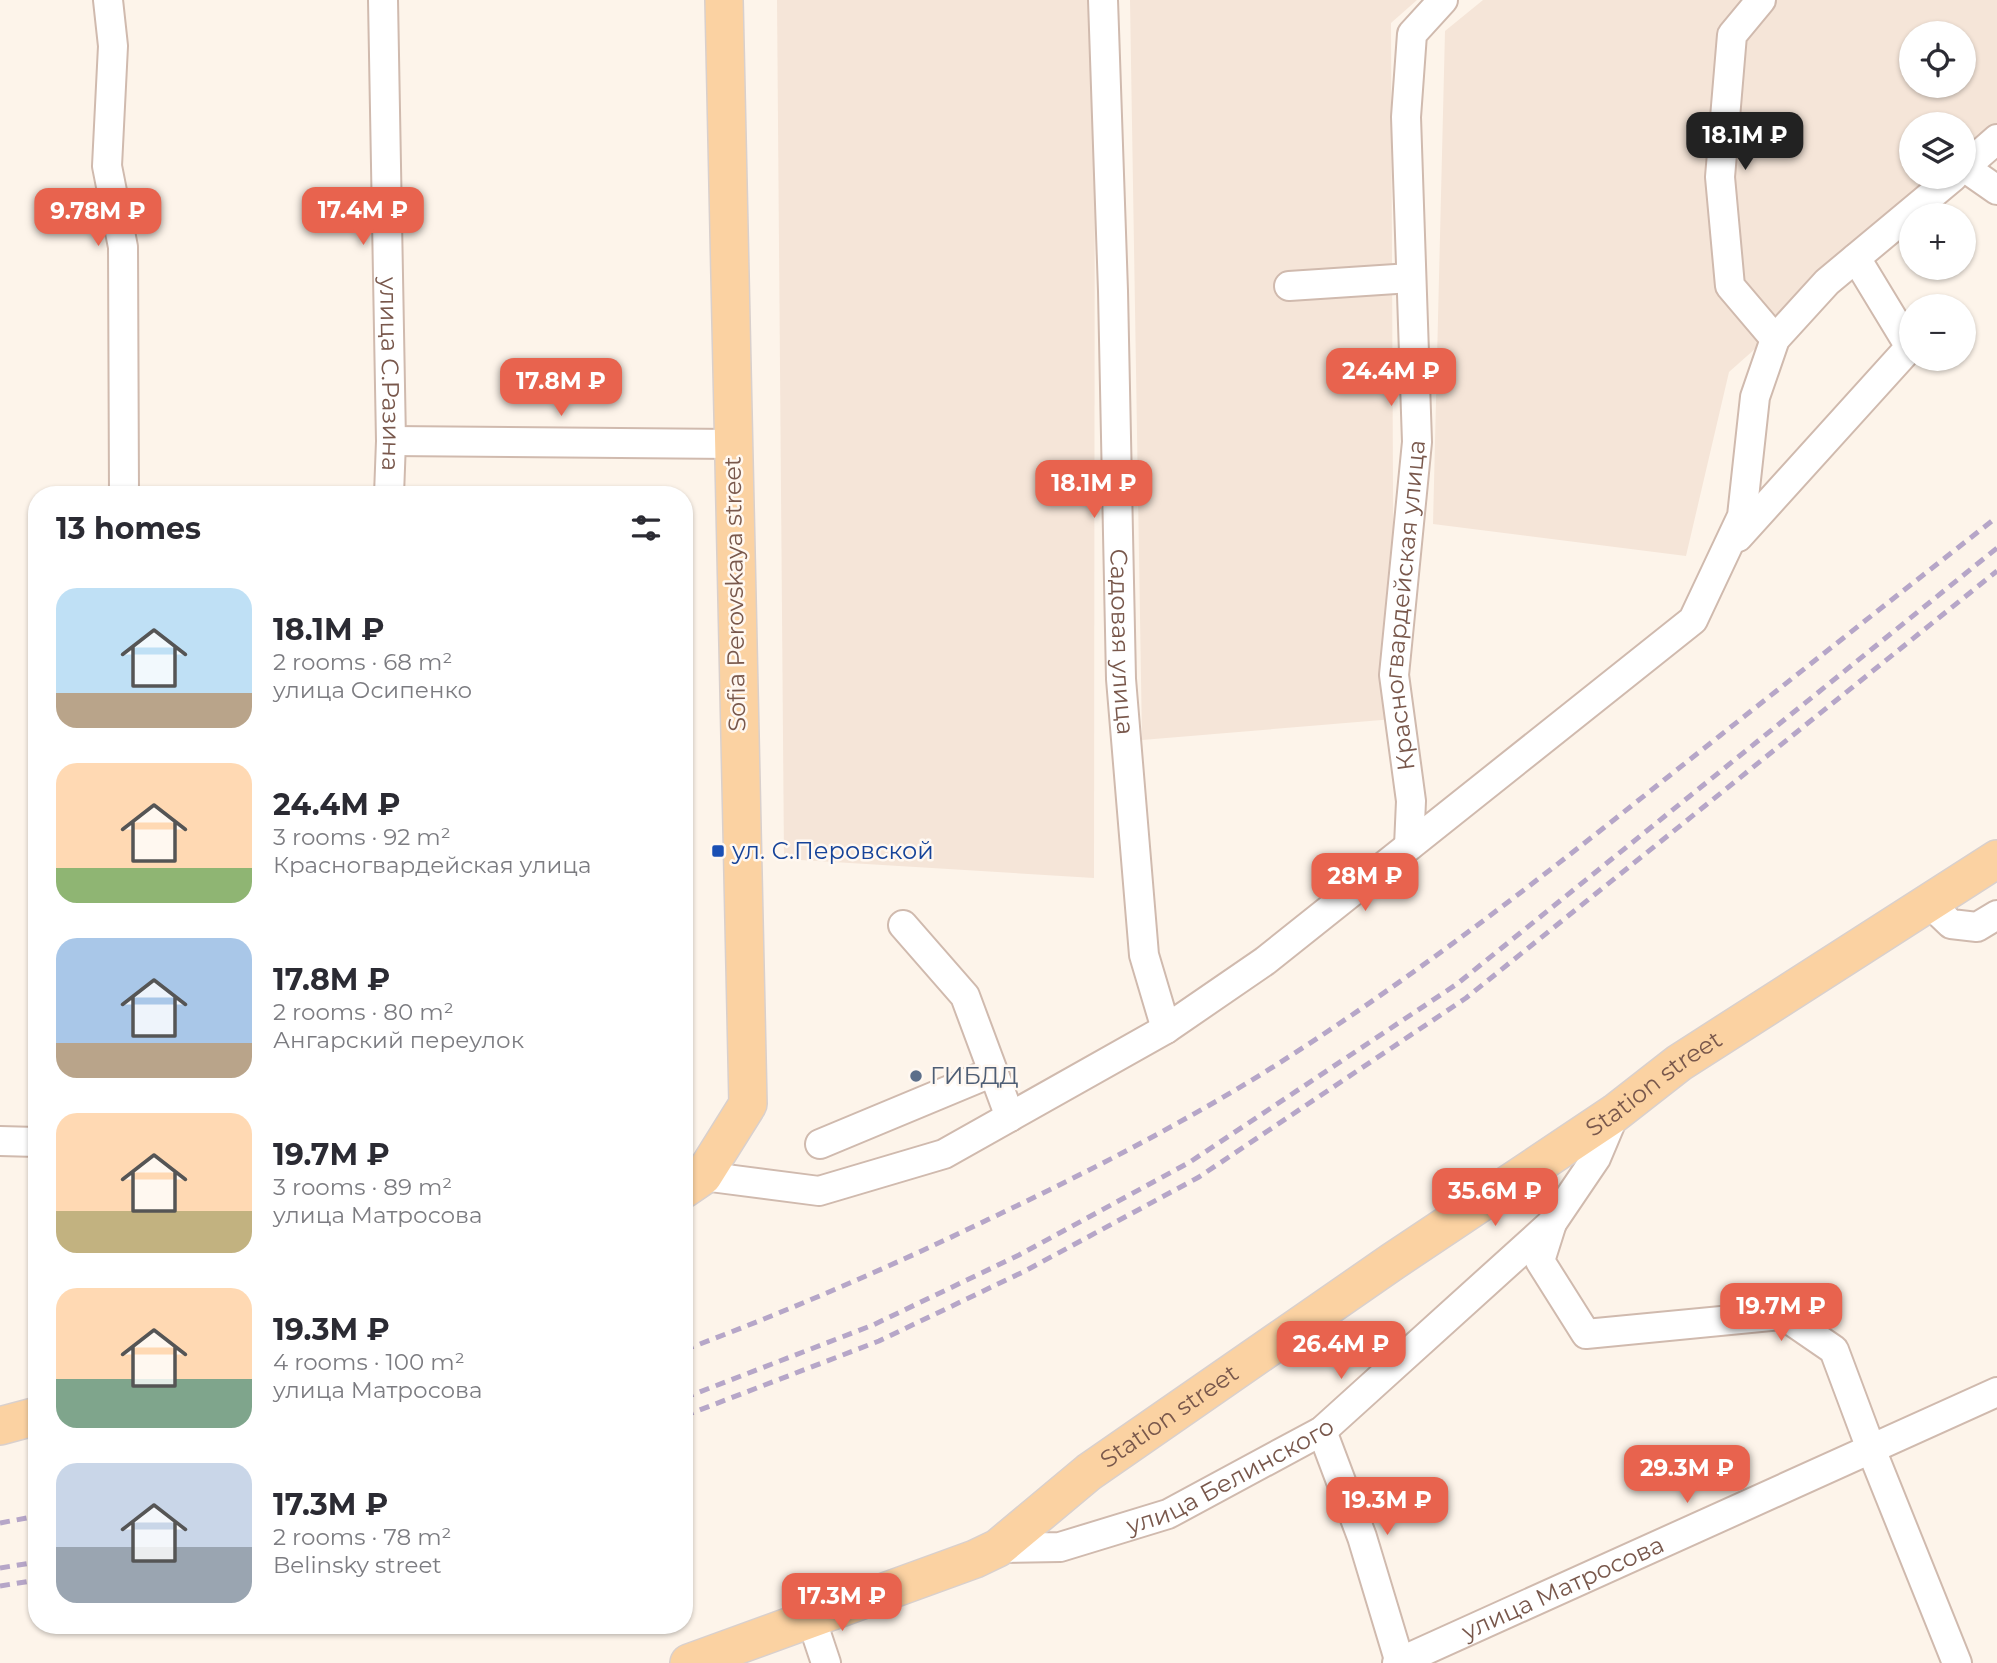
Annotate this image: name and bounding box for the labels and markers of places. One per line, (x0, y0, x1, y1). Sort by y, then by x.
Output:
pin: 18.1M ₽ (1680, 113, 1810, 172)
pin: 9.78M ₽ (33, 188, 163, 248)
pin: 17.4M ₽ (298, 188, 428, 247)
pin: 24.4M ₽ (1326, 348, 1456, 408)
pin: 17.8M ₽ (496, 358, 626, 418)
pin: 18.1M ₽ (1029, 461, 1159, 520)
place label: ул. С.Перовской (731, 836, 934, 865)
marker: ул. С.Перовской (710, 843, 726, 859)
pin: 28M ₽ (1316, 853, 1414, 913)
place label: ГИБДД (930, 1061, 1019, 1090)
marker: ГИБДД (908, 1068, 924, 1084)
pin: 35.6M ₽ (1430, 1168, 1560, 1228)
pin: 19.7M ₽ (1716, 1284, 1846, 1343)
pin: 26.4M ₽ (1276, 1322, 1406, 1381)
pin: 29.3M ₽ (1622, 1446, 1752, 1505)
pin: 19.3M ₽ (1322, 1478, 1452, 1537)
pin: 17.3M ₽ (777, 1574, 907, 1633)

